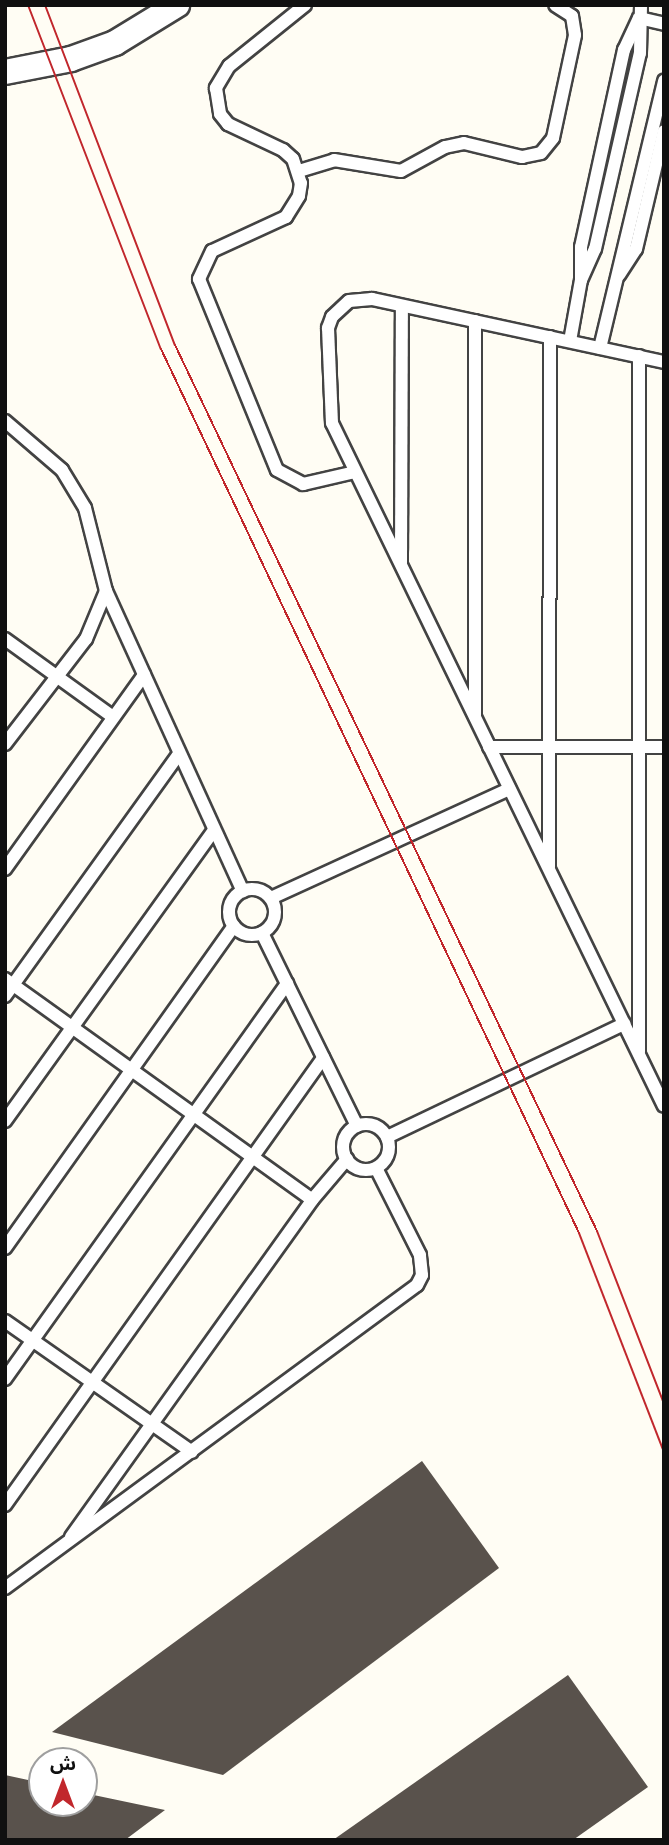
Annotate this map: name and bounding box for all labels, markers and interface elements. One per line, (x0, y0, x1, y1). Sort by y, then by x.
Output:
north arrow (28, 1747, 98, 1817)
text: ش (50, 1751, 76, 1775)

